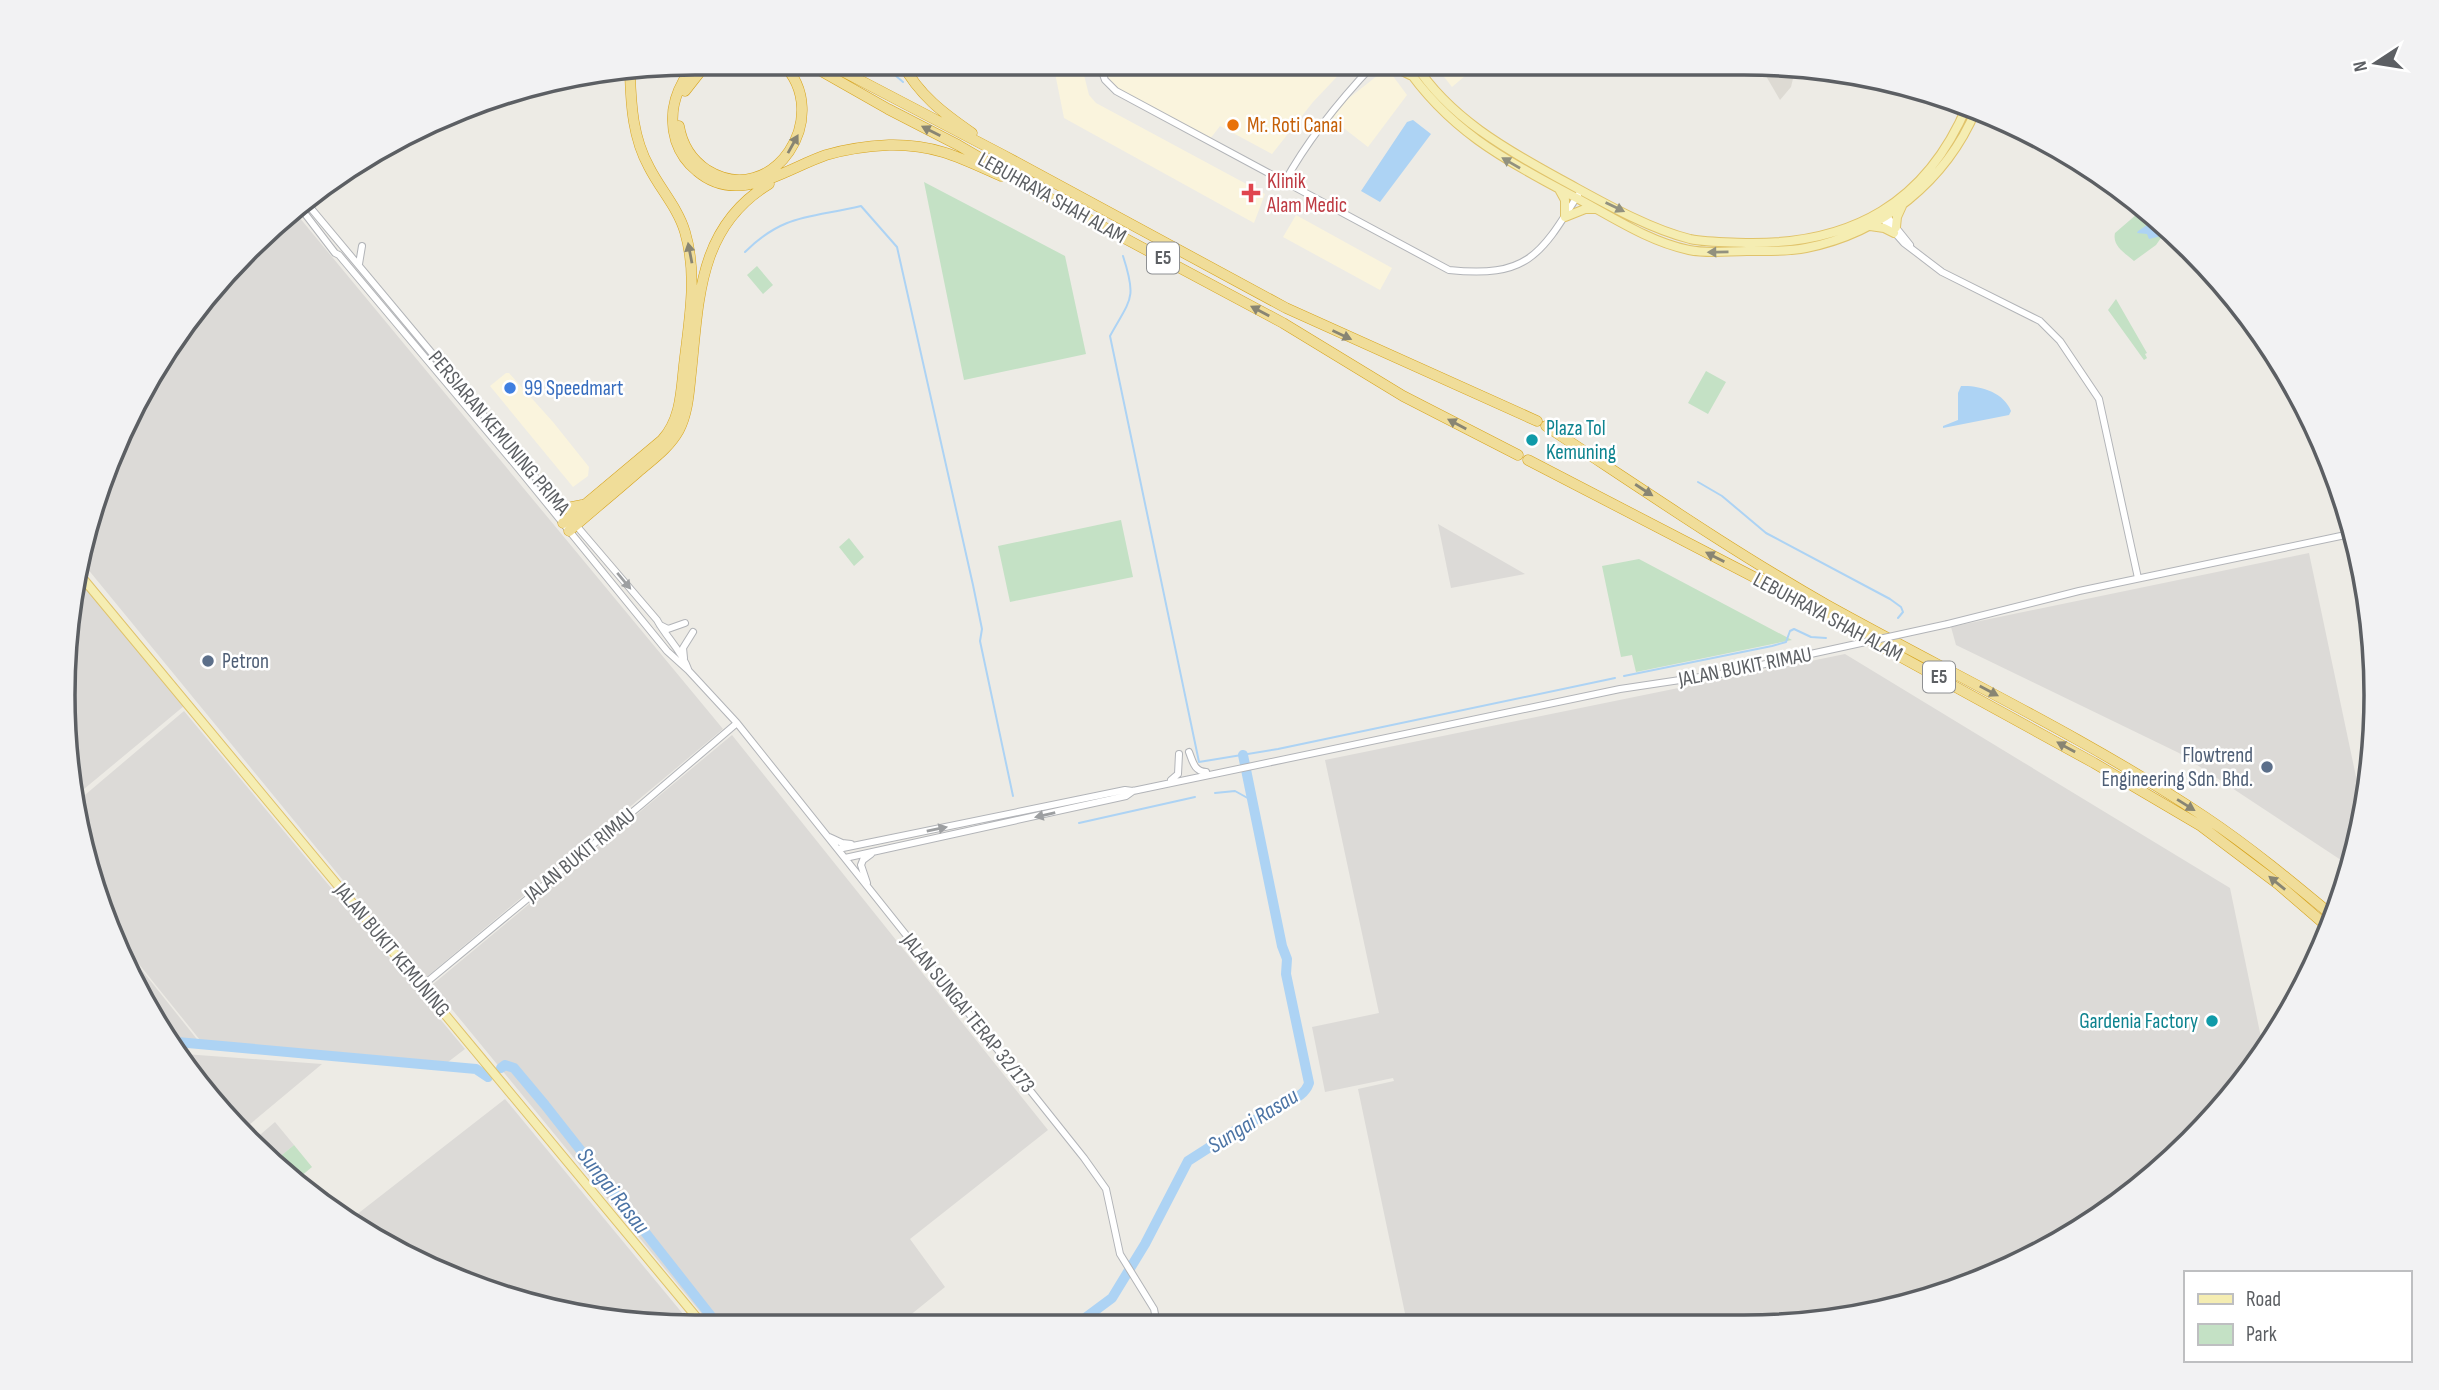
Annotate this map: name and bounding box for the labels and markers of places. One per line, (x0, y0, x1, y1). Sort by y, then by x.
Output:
place label: Mr. Roti Canai (1247, 113, 1342, 138)
marker: Mr. Roti Canai (1225, 117, 1241, 133)
place label: Klinik Alam Medic (1266, 169, 1347, 218)
marker: Klinik Alam Medic (1241, 183, 1261, 203)
place label: 99 Speedmart (524, 376, 624, 401)
marker: 99 Speedmart (502, 380, 518, 396)
place label: Plaza Tol Kemuning (1546, 416, 1616, 465)
marker: Plaza Tol Kemuning (1524, 432, 1540, 448)
place label: Petron (222, 649, 269, 674)
marker: Petron (200, 653, 216, 669)
place label: Flowtrend Engineering Sdn. Bhd. (2101, 743, 2253, 792)
marker: Flowtrend Engineering Sdn. Bhd. (2259, 759, 2275, 775)
place label: Gardenia Factory (2079, 1009, 2198, 1034)
marker: Gardenia Factory (2204, 1013, 2220, 1029)

